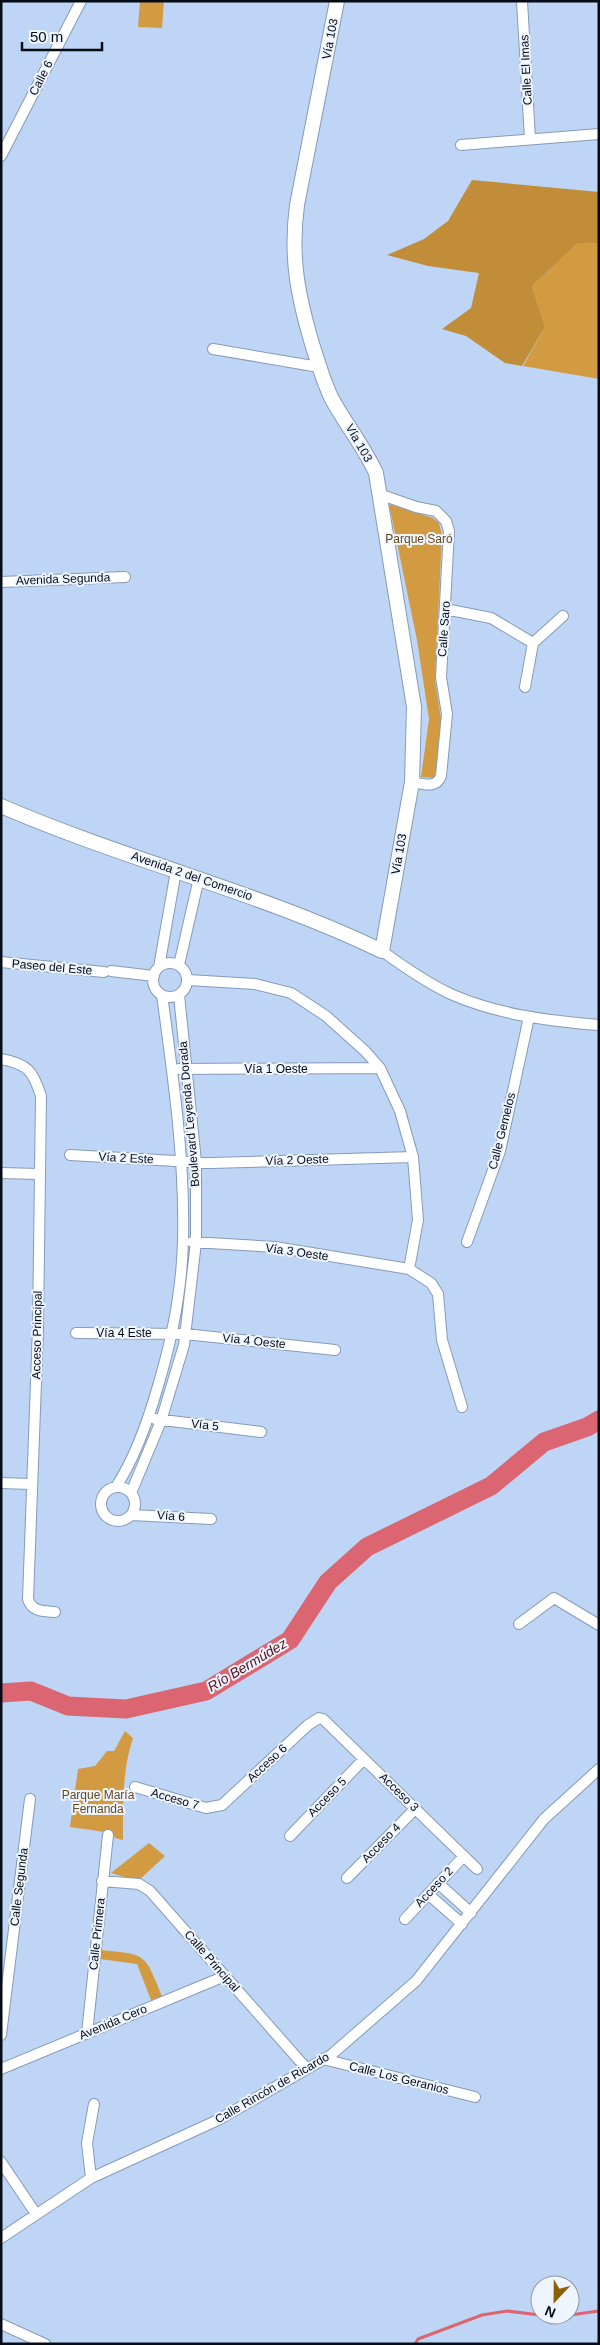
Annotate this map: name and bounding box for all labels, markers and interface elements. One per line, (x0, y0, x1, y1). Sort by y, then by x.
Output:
street label: Vía 103 (319, 17, 341, 61)
scale bar (22, 20, 102, 52)
text: 50 m (30, 28, 63, 45)
street label: Calle El Imas (517, 34, 535, 106)
street label: Calle 6 (26, 58, 56, 98)
street label: Vía 103 (343, 422, 376, 465)
park label: Parque Saró (385, 532, 453, 546)
street label: Avenida Segunda (16, 570, 111, 588)
street label: Calle Saro (435, 600, 453, 657)
street label: Vía 103 (389, 832, 410, 876)
street label: Avenida 2 del Comercio (130, 849, 255, 903)
street label: Paseo del Este (11, 957, 93, 978)
street label: Boulevard Leyenda Dorada (176, 1040, 202, 1187)
street label: Vía 1 Oeste (244, 1062, 308, 1076)
street label: Calle Gemelos (486, 1091, 518, 1171)
street label: Vía 2 Este (98, 1150, 154, 1166)
street label: Vía 2 Oeste (265, 1152, 329, 1168)
street label: Vía 3 Oeste (265, 1241, 330, 1263)
street label: Acceso Principal (29, 1291, 45, 1379)
street label: Vía 4 Este (96, 1326, 152, 1340)
street label: Vía 4 Oeste (222, 1331, 287, 1351)
street label: Vía 5 (190, 1417, 220, 1433)
street label: Vía 6 (157, 1508, 186, 1524)
water label: Río Bermúdez (205, 1635, 289, 1695)
street label: Acceso 6 (244, 1741, 290, 1785)
street label: Acceso 3 (376, 1770, 422, 1814)
street label: Acceso 5 (305, 1774, 349, 1820)
street label: Acceso 7 (149, 1785, 201, 1813)
park label: Parque María Fernanda (62, 1788, 135, 1816)
street label: Acceso 4 (359, 1820, 403, 1866)
street label: Calle Segunda (7, 1847, 31, 1927)
street label: Acceso 2 (412, 1864, 456, 1910)
street label: Calle Primera (86, 1897, 108, 1971)
street label: Calle Principal (182, 1927, 242, 1995)
street label: Avenida Cero (77, 2001, 149, 2043)
street label: Calle Rincón de Ricardo (212, 2049, 332, 2126)
street label: Calle Los Geranios (348, 2059, 450, 2097)
north arrow (530, 2275, 580, 2325)
text: N (542, 2303, 558, 2321)

